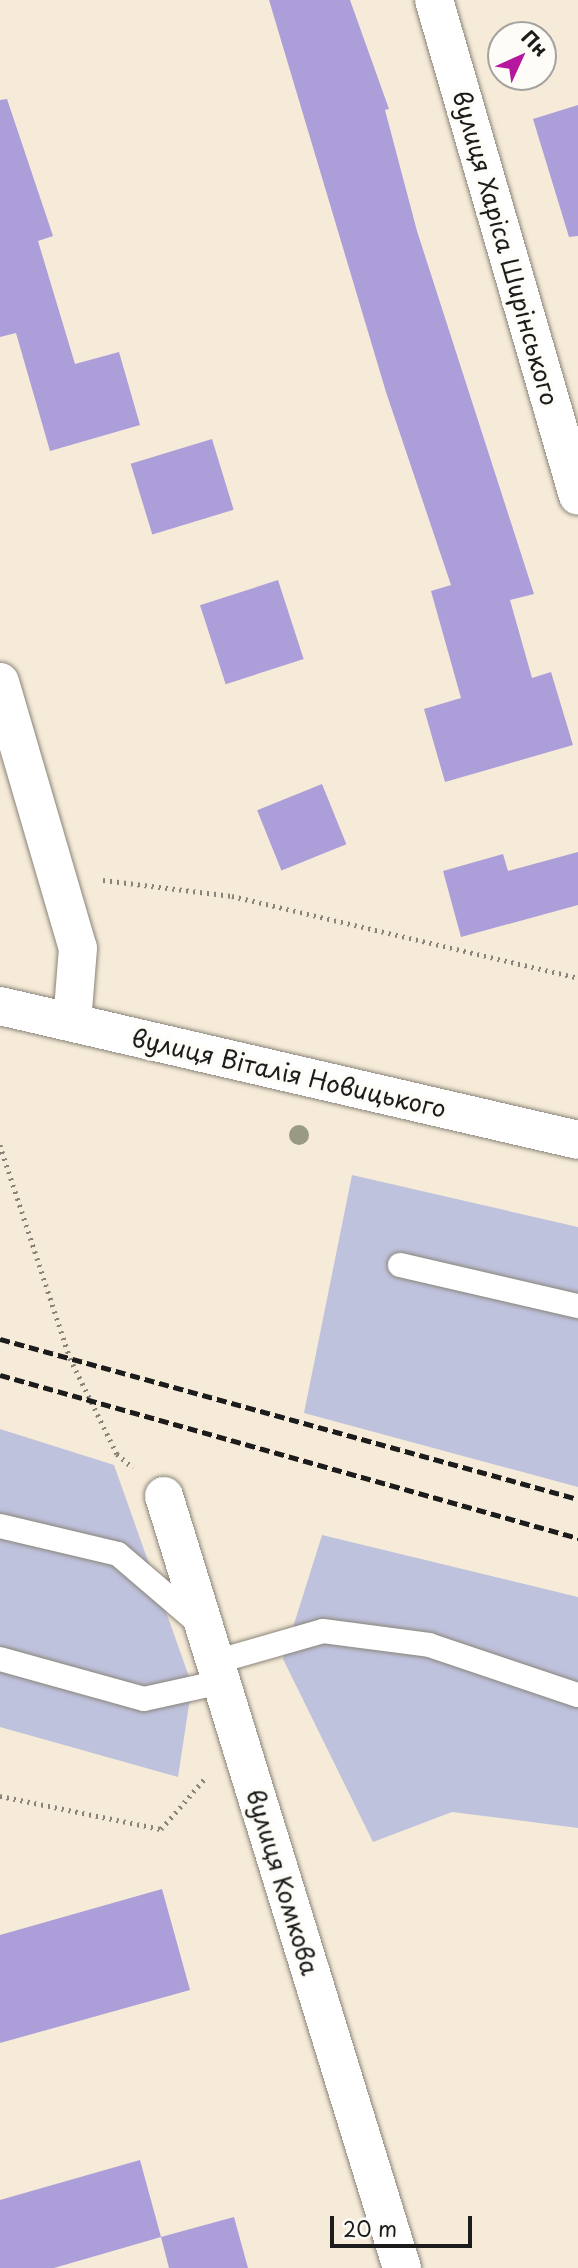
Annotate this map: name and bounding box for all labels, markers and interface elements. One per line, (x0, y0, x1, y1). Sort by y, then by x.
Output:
north arrow (487, 21, 557, 91)
text: Пн (516, 23, 555, 62)
street label: вулиця Харіса Ширінського (447, 86, 565, 410)
street label: вулиця Віталія Новицького (129, 1023, 449, 1123)
street label: вулиця Комкова (241, 1785, 325, 1979)
scale bar (333, 2202, 475, 2246)
text: 20 m (343, 2212, 397, 2244)

